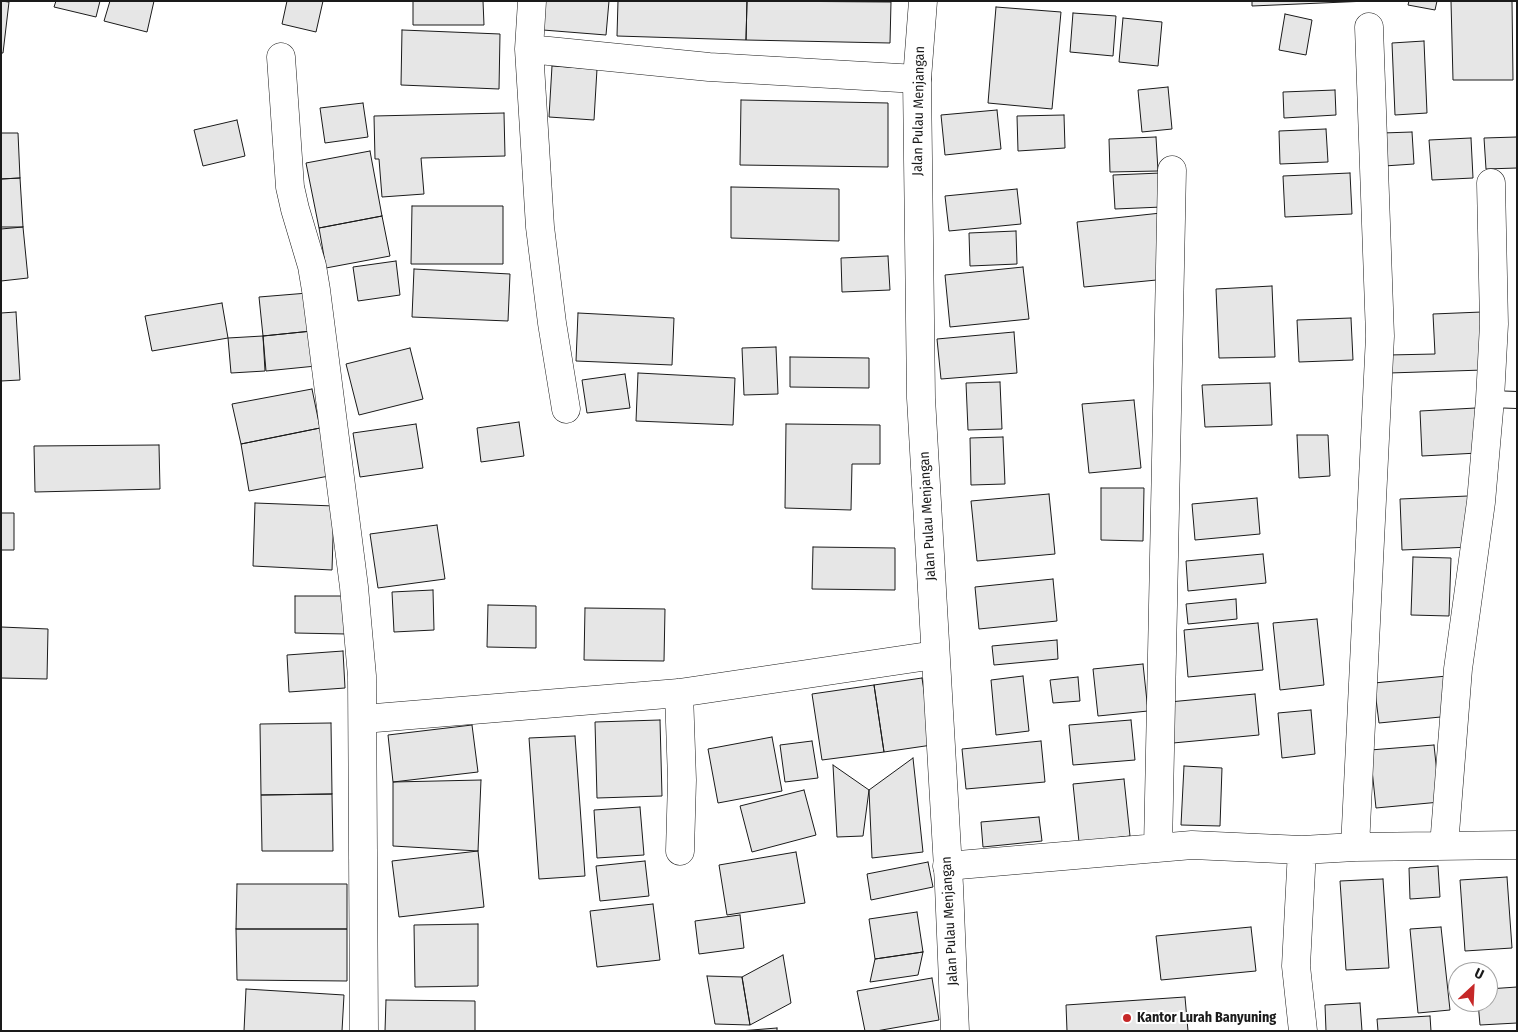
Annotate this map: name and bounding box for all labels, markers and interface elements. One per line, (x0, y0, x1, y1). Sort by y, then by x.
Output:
street label: Jalan Pulau Menjangan (909, 46, 929, 176)
street label: Jalan Pulau Menjangan (916, 451, 940, 581)
street label: Jalan Pulau Menjangan (938, 856, 962, 986)
north arrow (1448, 962, 1498, 1012)
text: U (1472, 964, 1486, 983)
place label: Kantor Lurah Banyuning (1137, 1010, 1276, 1026)
marker: Kantor Lurah Banyuning (1121, 1012, 1133, 1024)

